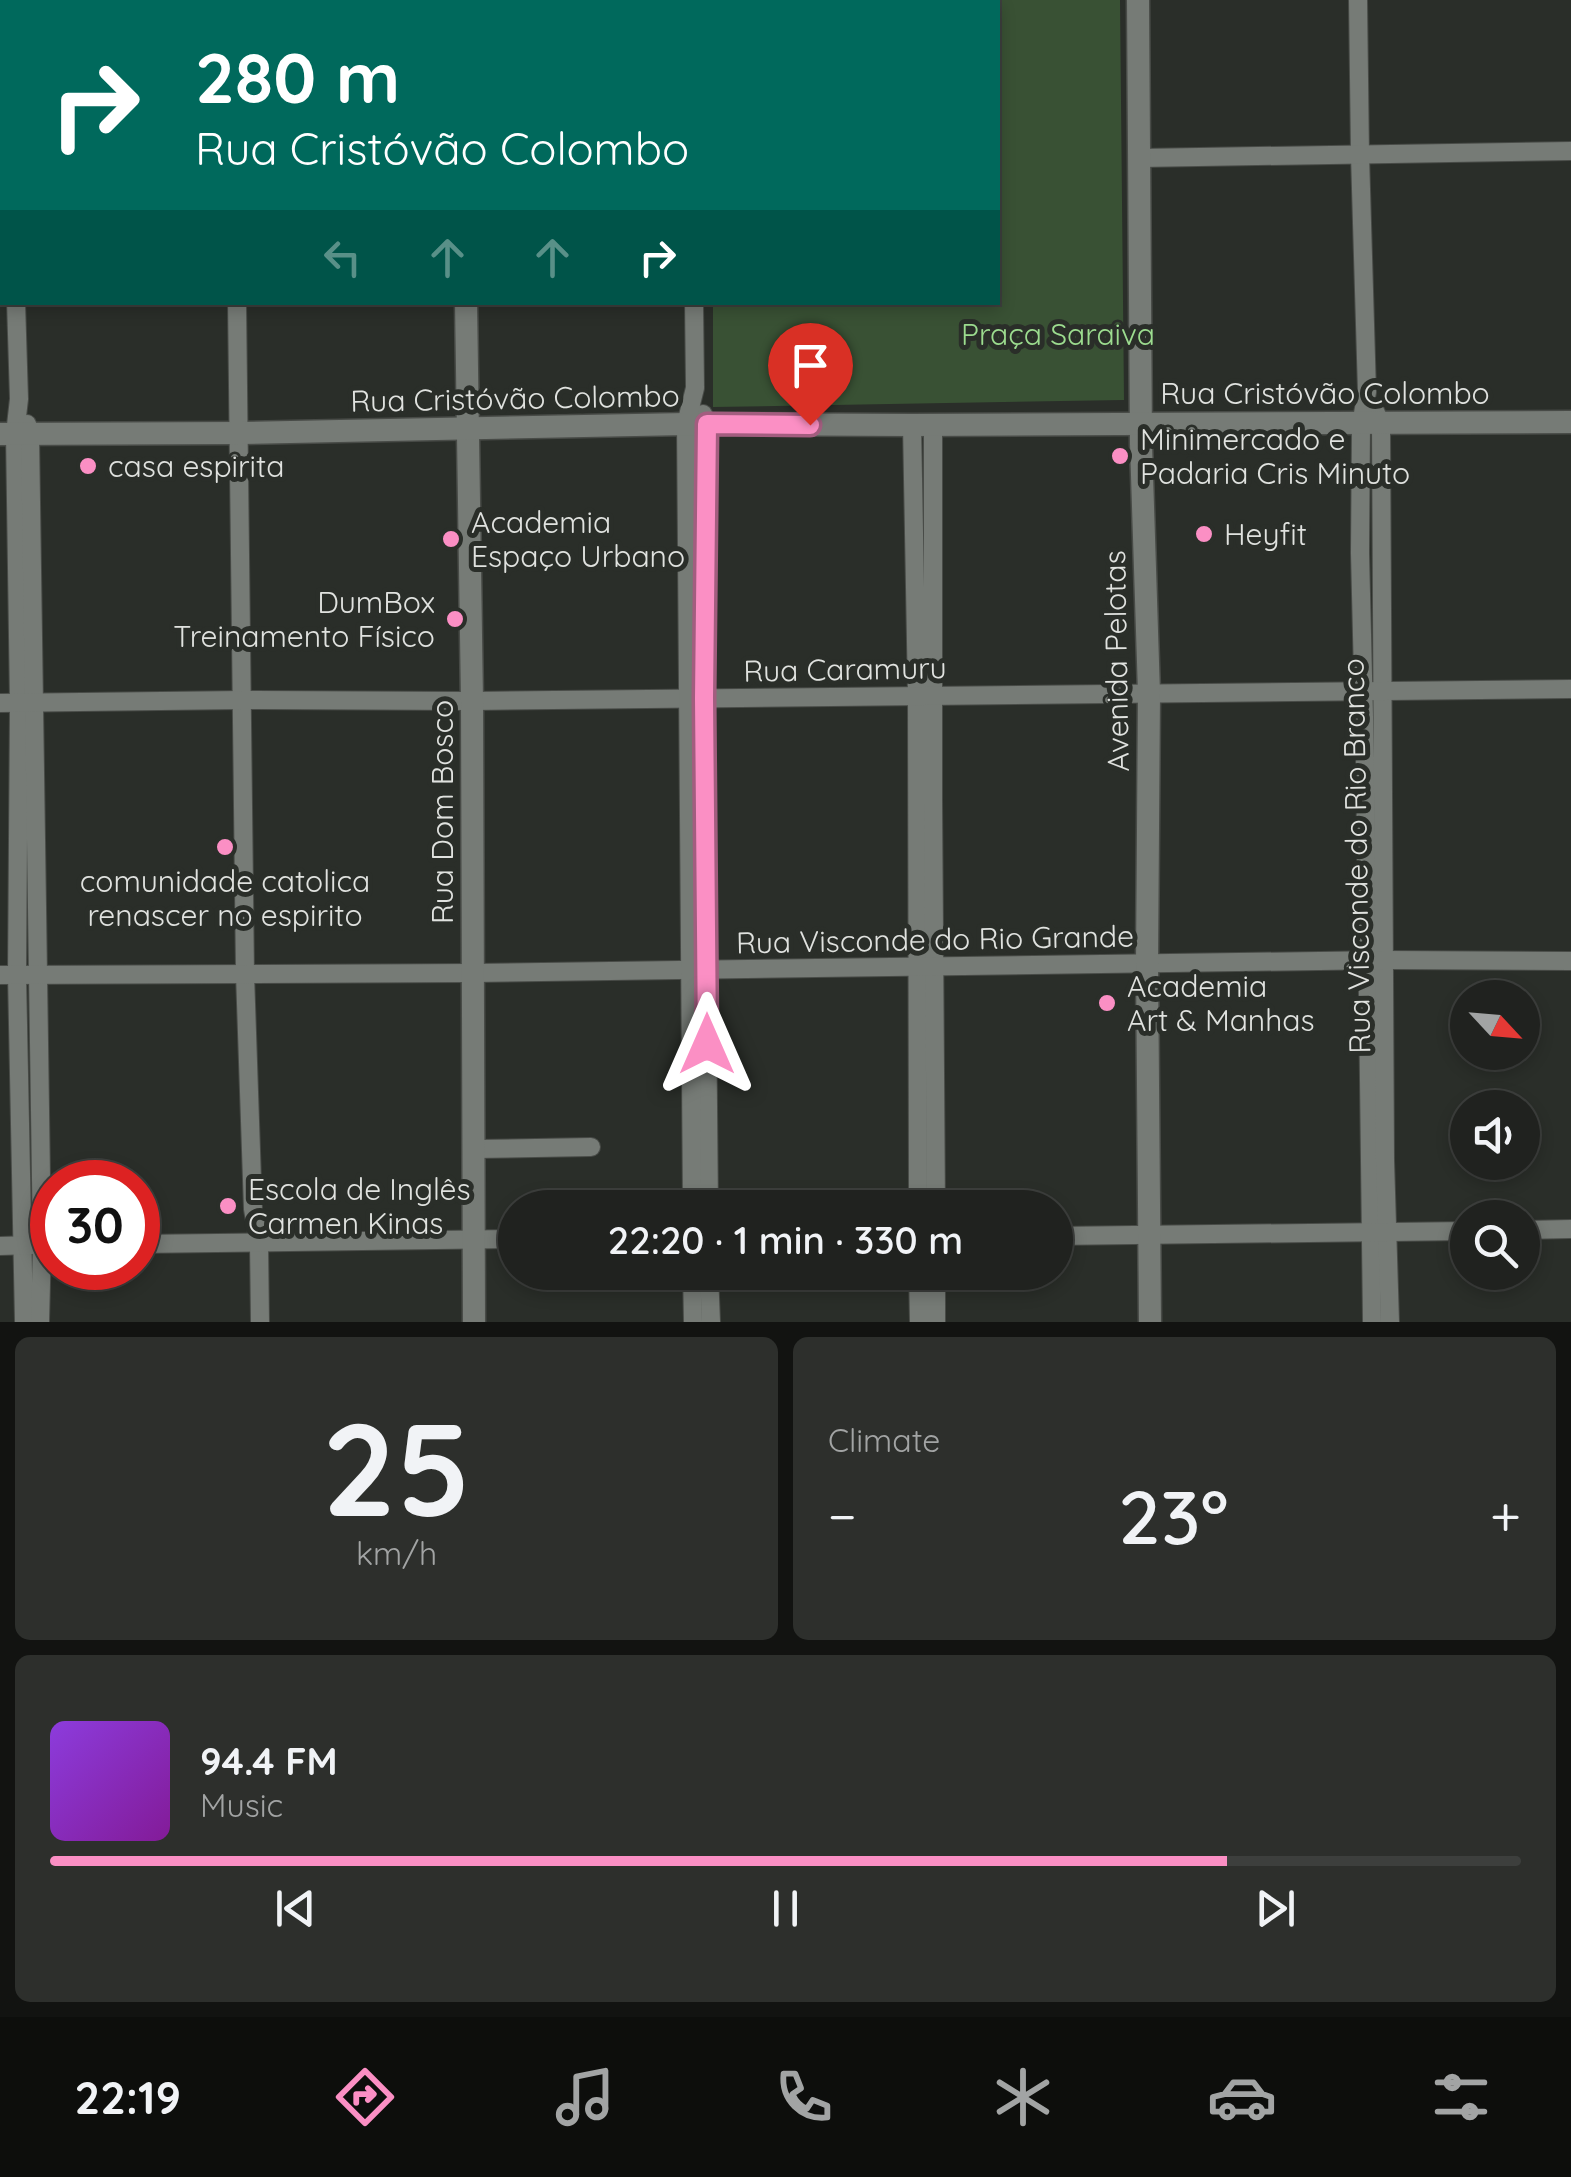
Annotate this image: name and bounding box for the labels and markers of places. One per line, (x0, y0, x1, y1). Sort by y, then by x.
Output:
pin (768, 323, 853, 426)
place label: Minimercado e Padaria Cris Minuto (1140, 420, 1410, 492)
marker: Minimercado e Padaria Cris Minuto (1109, 445, 1131, 467)
place label: casa espirita (108, 447, 284, 485)
marker: casa espirita (77, 455, 99, 477)
place label: Academia Espaço Urbano (471, 503, 685, 575)
place label: Heyfit (1224, 515, 1307, 553)
marker: Heyfit (1193, 523, 1215, 545)
marker: Academia Espaço Urbano (440, 528, 462, 550)
place label: DumBox Treinamento Físico (173, 583, 435, 655)
marker: DumBox Treinamento Físico (444, 608, 466, 630)
marker: comunidade catolica renascer no espirito (214, 836, 236, 858)
place label: comunidade catolica renascer no espirito (80, 862, 370, 934)
place label: Academia Art & Manhas (1127, 967, 1315, 1039)
marker: Academia Art & Manhas (1096, 992, 1118, 1014)
place label: Escola de Inglês Carmen Kinas (248, 1170, 471, 1242)
marker: Escola de Inglês Carmen Kinas (217, 1195, 239, 1217)

